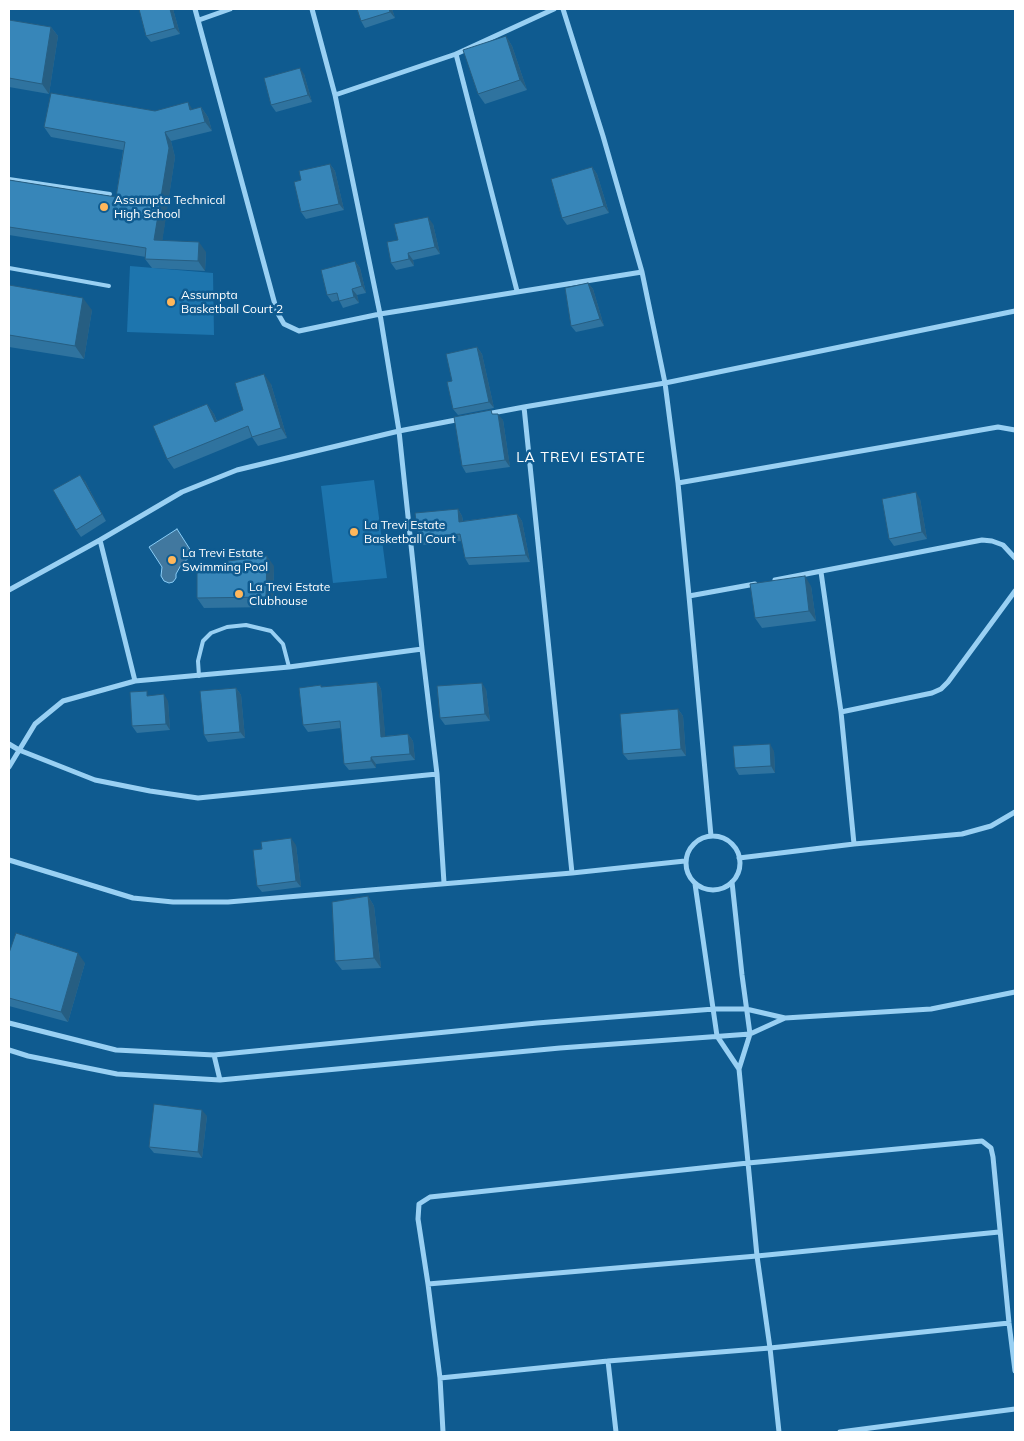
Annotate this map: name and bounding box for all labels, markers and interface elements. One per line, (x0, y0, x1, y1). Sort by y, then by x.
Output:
place label: Assumpta Technical High School (114, 193, 225, 221)
marker: Assumpta Technical High School (98, 201, 110, 213)
place label: Assumpta Basketball Court 2 (181, 288, 283, 316)
marker: Assumpta Basketball Court 2 (165, 296, 177, 308)
district label: LA TREVI ESTATE (514, 450, 648, 466)
place label: La Trevi Estate Basketball Court (364, 518, 456, 546)
marker: La Trevi Estate Basketball Court (348, 526, 360, 538)
place label: La Trevi Estate Swimming Pool (182, 546, 268, 574)
marker: La Trevi Estate Swimming Pool (166, 554, 178, 566)
place label: La Trevi Estate Clubhouse (249, 580, 330, 608)
marker: La Trevi Estate Clubhouse (233, 588, 245, 600)

